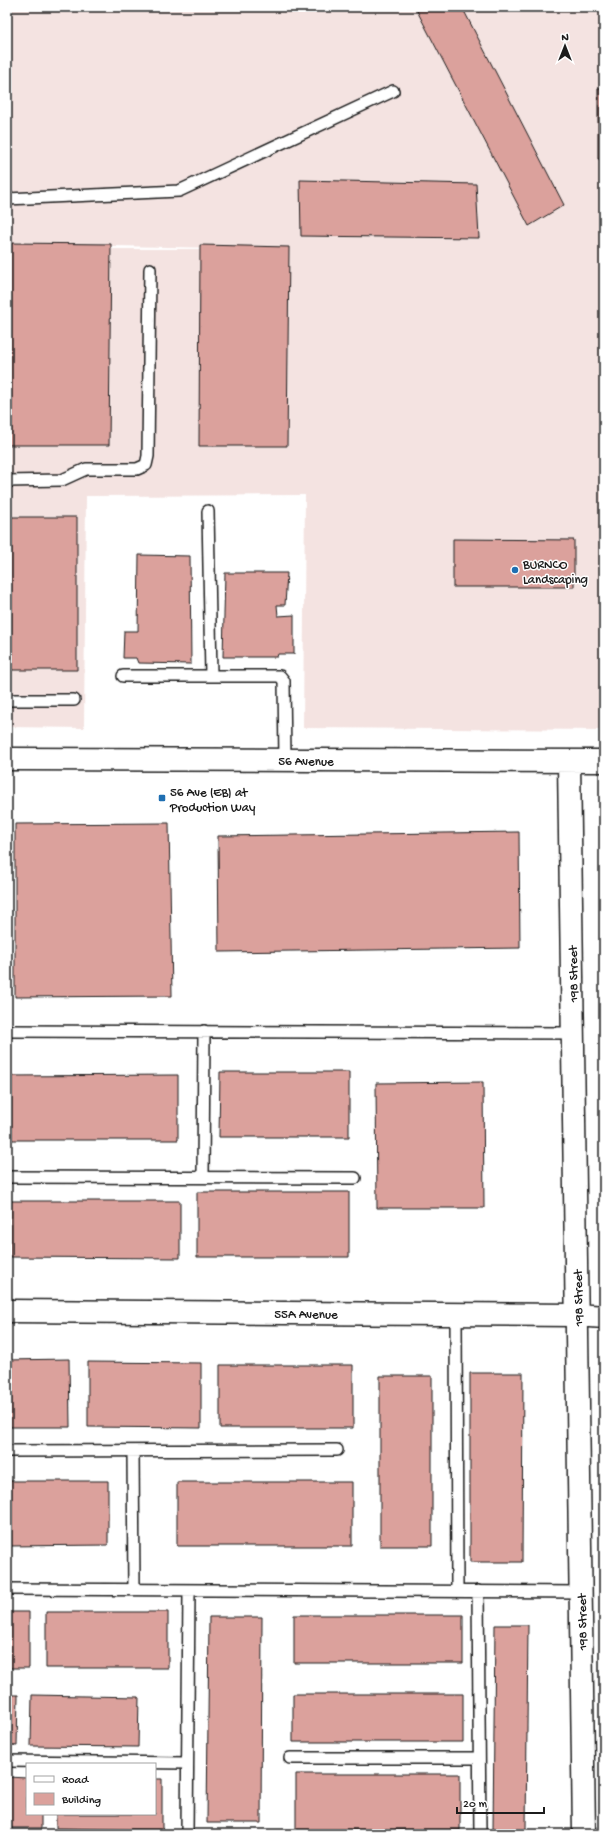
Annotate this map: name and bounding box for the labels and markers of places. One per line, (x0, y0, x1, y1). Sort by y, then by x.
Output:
place label: BURNCO Landscaping (522, 558, 588, 588)
marker: BURNCO Landscaping (510, 565, 520, 575)
place label: 56 Ave (EB) at Production Way (169, 786, 256, 816)
marker: 56 Ave (EB) at Production Way (157, 793, 167, 803)

